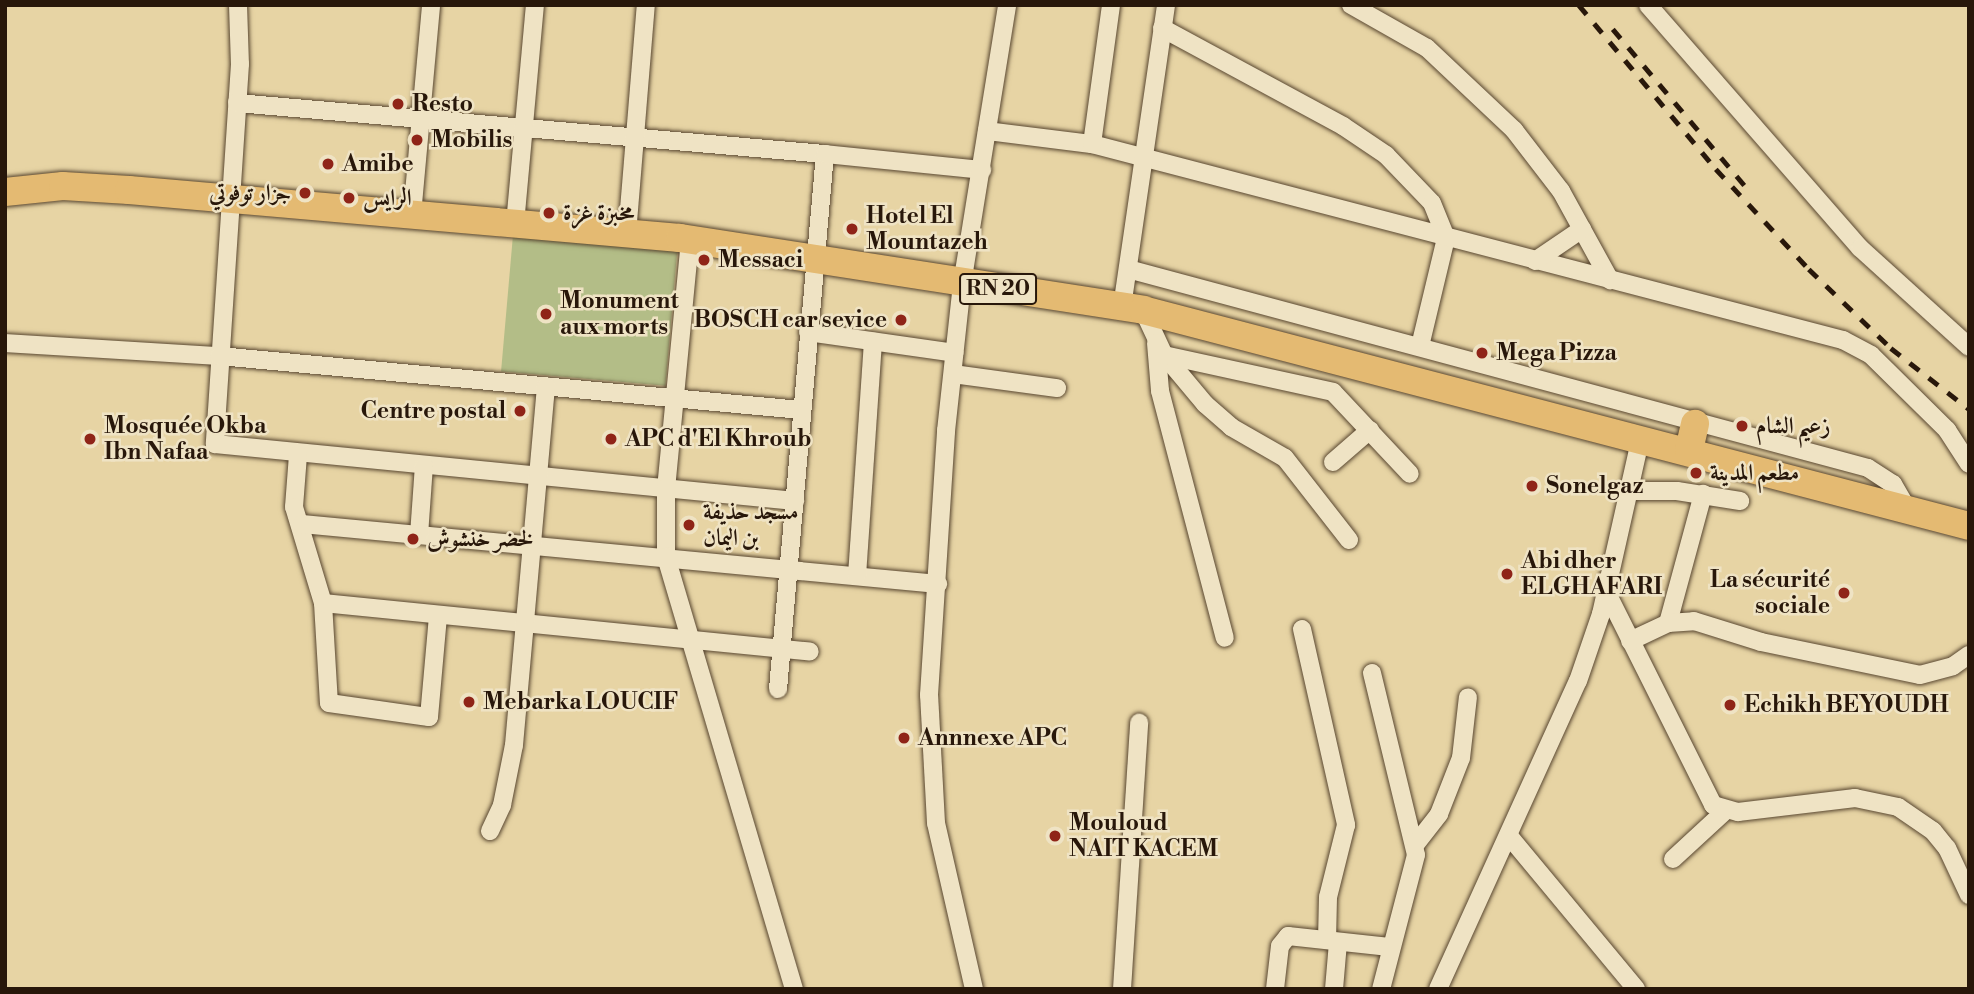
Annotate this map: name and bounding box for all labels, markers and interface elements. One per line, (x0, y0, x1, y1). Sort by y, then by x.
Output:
place label: Resto (412, 90, 473, 118)
marker: Resto (390, 96, 406, 112)
place label: Mobilis (431, 126, 512, 154)
marker: Mobilis (409, 132, 425, 148)
place label: Amibe (342, 150, 414, 178)
marker: Amibe (320, 156, 336, 172)
place label: جزار توفوتي (209, 179, 291, 207)
place label: الرايس (363, 184, 412, 212)
marker: جزار توفوتي (297, 185, 313, 201)
marker: الرايس (341, 190, 357, 206)
place label: مخبزة غزة (563, 199, 634, 227)
place label: Hotel El Mountazeh (866, 202, 988, 256)
marker: مخبزة غزة (541, 205, 557, 221)
marker: Hotel El Mountazeh (844, 221, 860, 237)
place label: Messaci (718, 246, 803, 274)
marker: Messaci (696, 252, 712, 268)
road number: RN 20 (958, 272, 1038, 306)
place label: Monument aux morts (560, 287, 679, 341)
marker: Monument aux morts (538, 306, 554, 322)
place label: BOSCH car sevice (694, 306, 887, 334)
marker: BOSCH car sevice (893, 312, 909, 328)
place label: Mega Pizza (1496, 339, 1617, 367)
marker: Mega Pizza (1474, 345, 1490, 361)
place label: Centre postal (360, 397, 506, 425)
marker: Centre postal (512, 403, 528, 419)
place label: Mosquée Okba Ibn Nafaa (104, 412, 266, 466)
place label: زعيم الشام (1756, 412, 1830, 440)
marker: زعيم الشام (1734, 418, 1750, 434)
place label: APC d'El Khroub (625, 425, 811, 453)
marker: Mosquée Okba Ibn Nafaa (82, 431, 98, 447)
marker: APC d'El Khroub (603, 431, 619, 447)
place label: مطعم المدينة (1710, 459, 1799, 487)
marker: مطعم المدينة (1688, 465, 1704, 481)
place label: Sonelgaz (1546, 472, 1643, 500)
marker: Sonelgaz (1524, 478, 1540, 494)
place label: مسجد حذيفة بن اليمان (703, 498, 798, 552)
marker: مسجد حذيفة بن اليمان (681, 517, 697, 533)
place label: لخضر خنشوش (427, 525, 533, 553)
marker: لخضر خنشوش (405, 531, 421, 547)
place label: Abi dher ELGHAFARI (1521, 547, 1662, 601)
marker: Abi dher ELGHAFARI (1499, 566, 1515, 582)
place label: La sécurité sociale (1710, 566, 1830, 620)
marker: La sécurité sociale (1836, 585, 1852, 601)
place label: Mebarka LOUCIF (483, 688, 679, 716)
place label: Echikh BEYOUDH (1744, 691, 1949, 719)
marker: Mebarka LOUCIF (461, 694, 477, 710)
marker: Echikh BEYOUDH (1722, 697, 1738, 713)
place label: Annnexe APC (918, 724, 1067, 752)
marker: Annnexe APC (896, 730, 912, 746)
place label: Mouloud NAIT KACEM (1069, 809, 1218, 863)
marker: Mouloud NAIT KACEM (1047, 828, 1063, 844)

